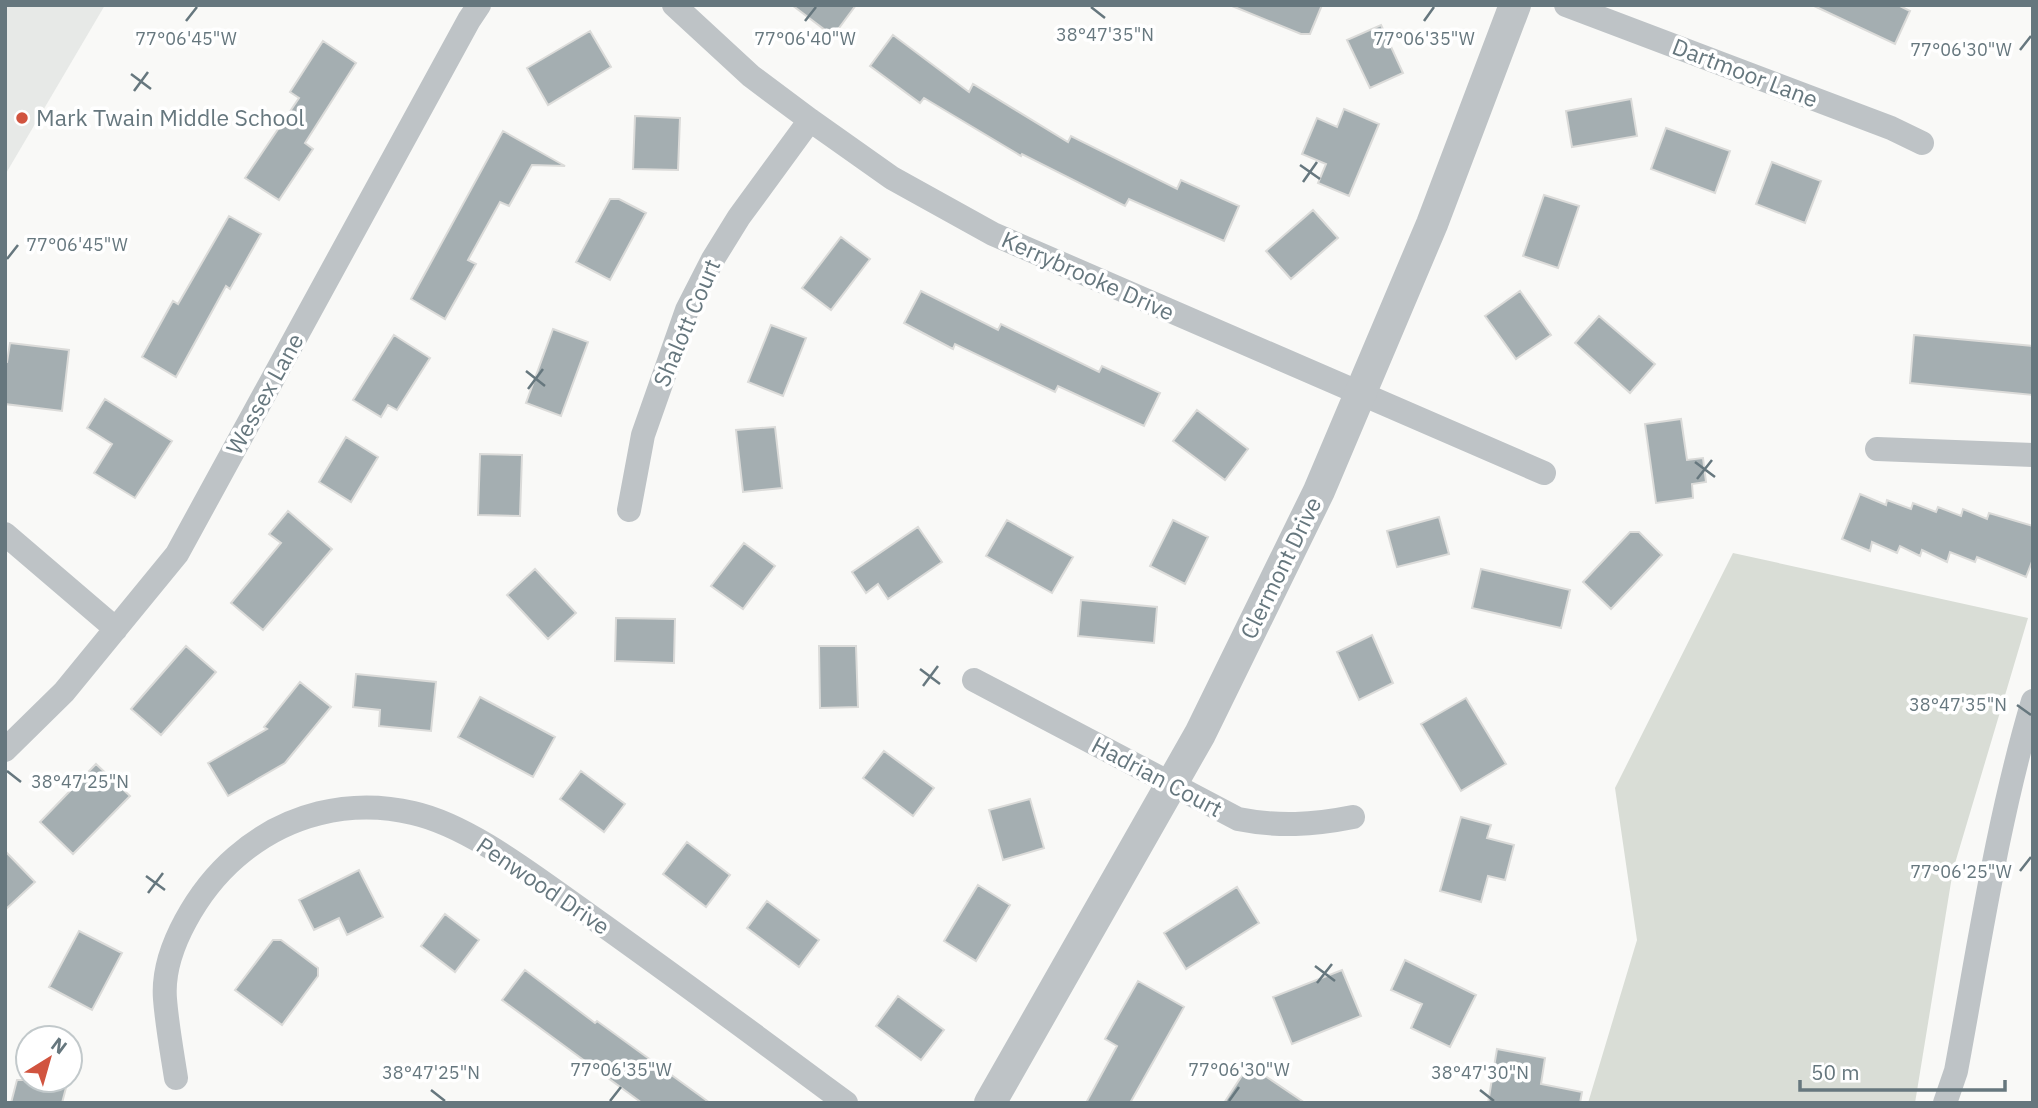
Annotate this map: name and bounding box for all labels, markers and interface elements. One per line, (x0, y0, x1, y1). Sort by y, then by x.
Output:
text: 38°47'35"N (1056, 23, 1154, 46)
text: 77°06'45"W (135, 27, 237, 50)
text: 77°06'40"W (754, 27, 856, 50)
text: 77°06'35"W (1373, 27, 1475, 50)
street label: Dartmoor Lane (1668, 31, 1822, 114)
text: 77°06'30"W (1910, 38, 2012, 61)
place label: Mark Twain Middle School (36, 102, 305, 132)
marker: Mark Twain Middle School (14, 110, 30, 126)
street label: Kerrybrooke Drive (997, 224, 1179, 327)
text: 77°06'45"W (26, 233, 128, 256)
street label: Shalott Court (646, 254, 726, 391)
street label: Wessex Lane (219, 328, 310, 459)
street label: Clermont Drive (1233, 492, 1327, 644)
text: 38°47'35"N (1909, 693, 2007, 716)
street label: Hadrian Court (1087, 729, 1228, 823)
text: 38°47'25"N (31, 770, 129, 793)
street label: Penwood Drive (471, 830, 616, 941)
text: 77°06'25"W (1910, 860, 2012, 883)
north arrow (14, 1024, 84, 1094)
text: N (47, 1032, 72, 1059)
scale bar (1800, 1048, 2005, 1092)
text: 77°06'35"W (570, 1058, 672, 1081)
text: 77°06'30"W (1188, 1058, 1290, 1081)
text: 50 m (1811, 1058, 1860, 1086)
text: 38°47'25"N (382, 1061, 480, 1084)
text: 38°47'30"N (1431, 1061, 1529, 1084)

